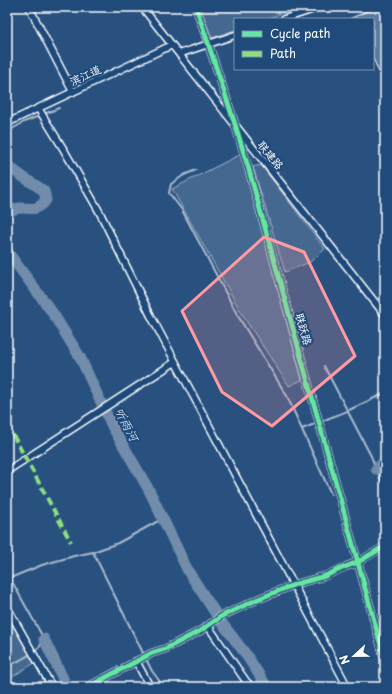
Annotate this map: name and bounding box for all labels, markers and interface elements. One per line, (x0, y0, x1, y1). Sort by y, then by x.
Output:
legend (234, 18, 374, 70)
text: Cycle path (270, 24, 331, 42)
text: Path (270, 44, 296, 62)
street label: 滨江道 (66, 60, 104, 90)
street label: 联建路 (254, 137, 288, 173)
street label: 联跃路 (291, 311, 317, 347)
water label: 听雨河 (111, 404, 144, 446)
north arrow (334, 636, 374, 676)
text: N (335, 652, 354, 667)

